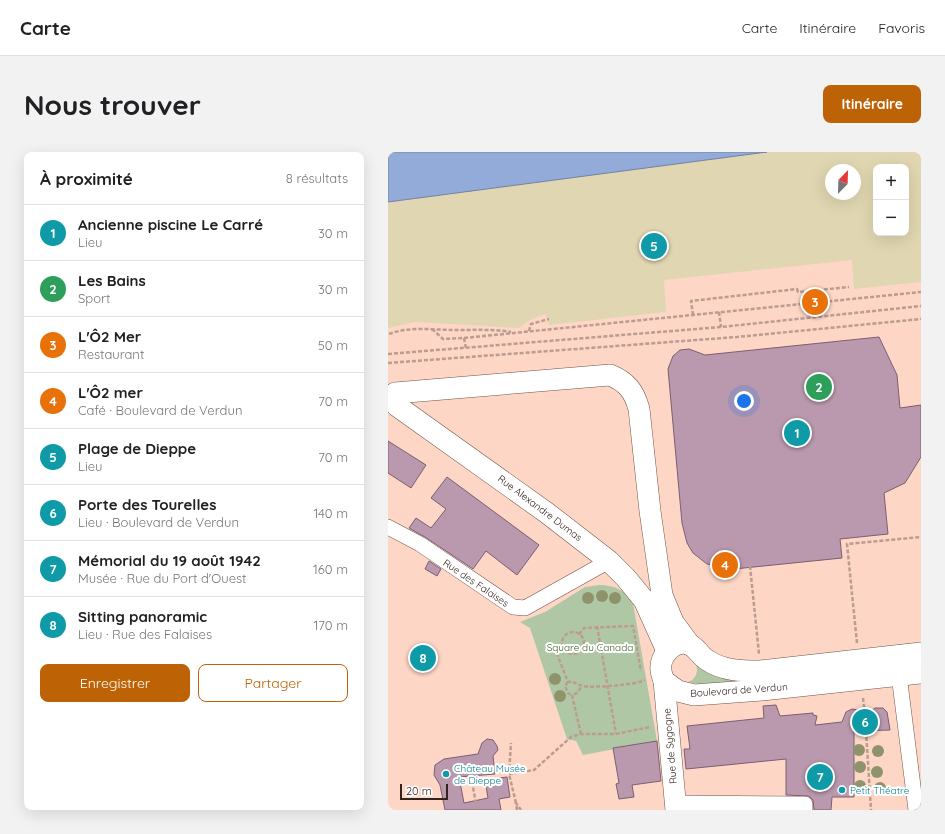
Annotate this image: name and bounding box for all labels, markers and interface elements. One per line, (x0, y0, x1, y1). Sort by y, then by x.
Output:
text: Carte (20, 16, 71, 40)
text: Carte (742, 19, 777, 37)
text: Itinéraire (799, 19, 856, 37)
text: Favoris (878, 19, 925, 37)
button: Itinéraire (823, 85, 921, 123)
text: Nous trouver (24, 87, 201, 122)
north arrow (825, 164, 861, 200)
map controls (873, 164, 909, 236)
button: + (873, 164, 909, 200)
text: À proximité (40, 168, 133, 189)
text: 8 résultats (286, 170, 348, 186)
button: − (873, 200, 909, 236)
text: Ancienne piscine Le Carré (78, 215, 263, 234)
text: 1 (50, 225, 56, 241)
text: 30 m (318, 225, 348, 241)
pin: 5 (641, 231, 667, 261)
text: Lieu (78, 234, 102, 250)
text: Les Bains (78, 271, 146, 290)
text: 2 (49, 281, 57, 297)
text: 30 m (318, 281, 348, 297)
pin: 3 (802, 287, 828, 317)
text: Sport (78, 290, 110, 306)
text: L'Ô2 Mer (78, 327, 141, 346)
text: 3 (50, 337, 56, 353)
text: 50 m (318, 337, 348, 353)
text: Restaurant (78, 346, 144, 362)
pin: 2 (806, 372, 832, 402)
text: L'Ô2 mer (78, 383, 143, 402)
your location (734, 391, 754, 411)
text: 4 (49, 393, 57, 409)
text: 70 m (318, 393, 348, 409)
text: Café · Boulevard de Verdun (78, 402, 242, 418)
pin: 1 (784, 418, 810, 448)
text: Plage de Dieppe (78, 439, 196, 458)
text: 5 (49, 449, 57, 465)
text: 70 m (318, 449, 348, 465)
text: Lieu (78, 458, 102, 474)
street label: Rue Alexandre Dumas (495, 472, 585, 544)
text: Porte des Tourelles (78, 495, 216, 514)
text: 6 (49, 505, 57, 521)
text: 140 m (313, 505, 348, 521)
text: Lieu · Boulevard de Verdun (78, 514, 239, 530)
pin: 4 (712, 550, 738, 580)
text: Mémorial du 19 août 1942 (78, 551, 261, 570)
street label: Rue des Falaises (441, 556, 512, 610)
text: 7 (49, 561, 57, 577)
text: 160 m (313, 561, 348, 577)
text: Musée · Rue du Port d'Ouest (78, 570, 247, 586)
text: Sitting panoramic (78, 607, 207, 626)
text: 8 (49, 617, 57, 633)
text: 170 m (313, 617, 348, 633)
text: Lieu · Rue des Falaises (78, 626, 212, 642)
park label: Square du Canada (547, 641, 633, 654)
pin: 8 (410, 643, 436, 673)
button: Enregistrer (40, 664, 190, 702)
button: Partager (198, 664, 348, 702)
street label: Boulevard de Verdun (690, 680, 788, 700)
street label: Rue de Sygogne (660, 707, 680, 784)
pin: 6 (852, 707, 878, 737)
place label: Château Musée de Dieppe (454, 762, 526, 787)
pin: 7 (807, 762, 833, 792)
marker: Château Musée de Dieppe (441, 769, 451, 779)
scale bar (400, 782, 448, 801)
text: 20 m (406, 784, 432, 798)
place label: Petit Théatre (850, 784, 910, 797)
marker: Petit Théatre (837, 785, 847, 795)

